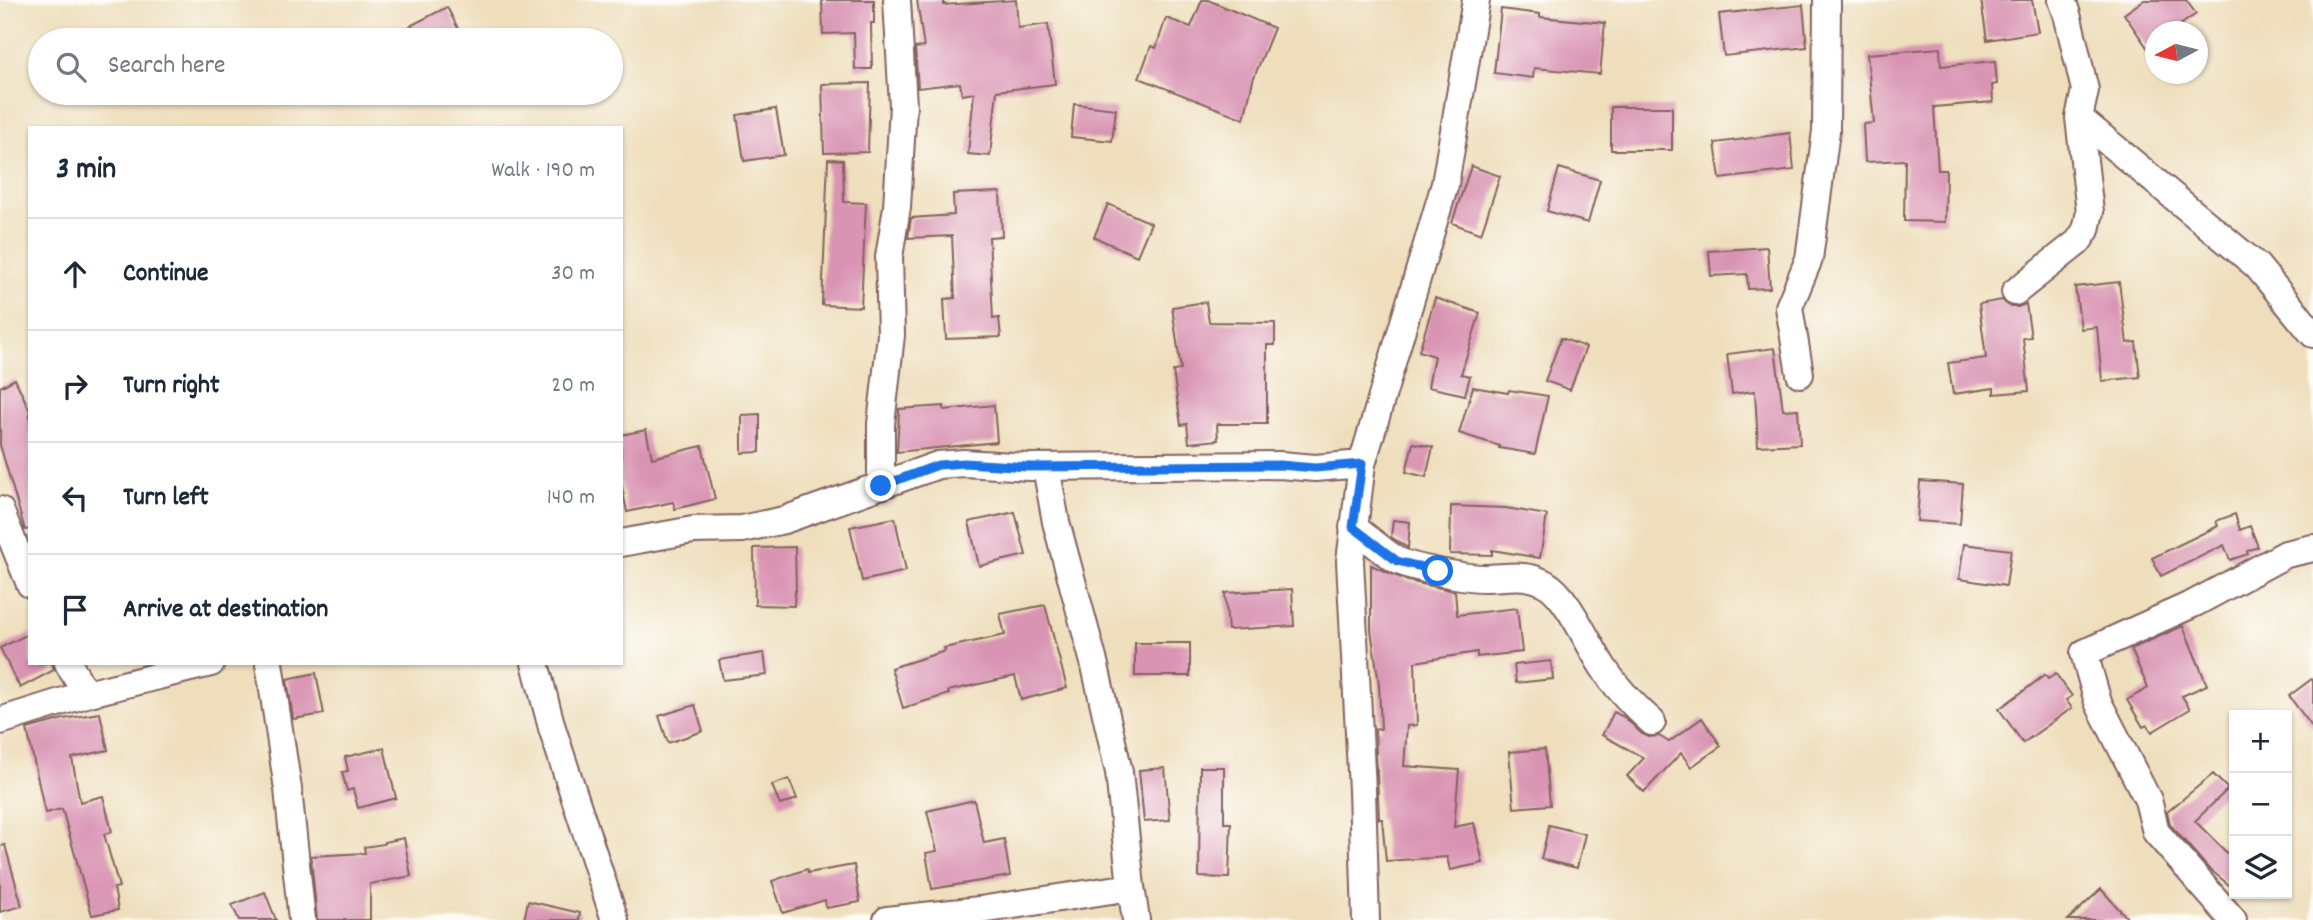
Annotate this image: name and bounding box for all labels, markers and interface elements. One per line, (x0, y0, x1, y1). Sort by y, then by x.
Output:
north arrow (2145, 21, 2208, 84)
search box (28, 28, 623, 105)
icon: search (52, 48, 90, 86)
text: Search here (108, 48, 226, 85)
text: 3 min (56, 150, 116, 193)
text: Walk · 190 m (491, 155, 595, 188)
icon: ahead (56, 255, 94, 293)
text: Continue (123, 256, 208, 293)
text: 30 m (551, 258, 595, 291)
icon: right (56, 367, 94, 405)
text: Turn right (123, 368, 220, 405)
text: 20 m (551, 370, 595, 403)
route end (865, 470, 896, 501)
icon: left (56, 479, 94, 517)
text: Turn left (123, 480, 209, 517)
text: 140 m (547, 482, 595, 515)
route start (1422, 555, 1453, 586)
icon: arrive (56, 591, 94, 629)
text: Arrive at destination (123, 592, 328, 629)
map controls (2229, 710, 2292, 899)
button: + (2229, 710, 2292, 773)
button: − (2229, 773, 2292, 836)
button: layers (2229, 836, 2292, 899)

